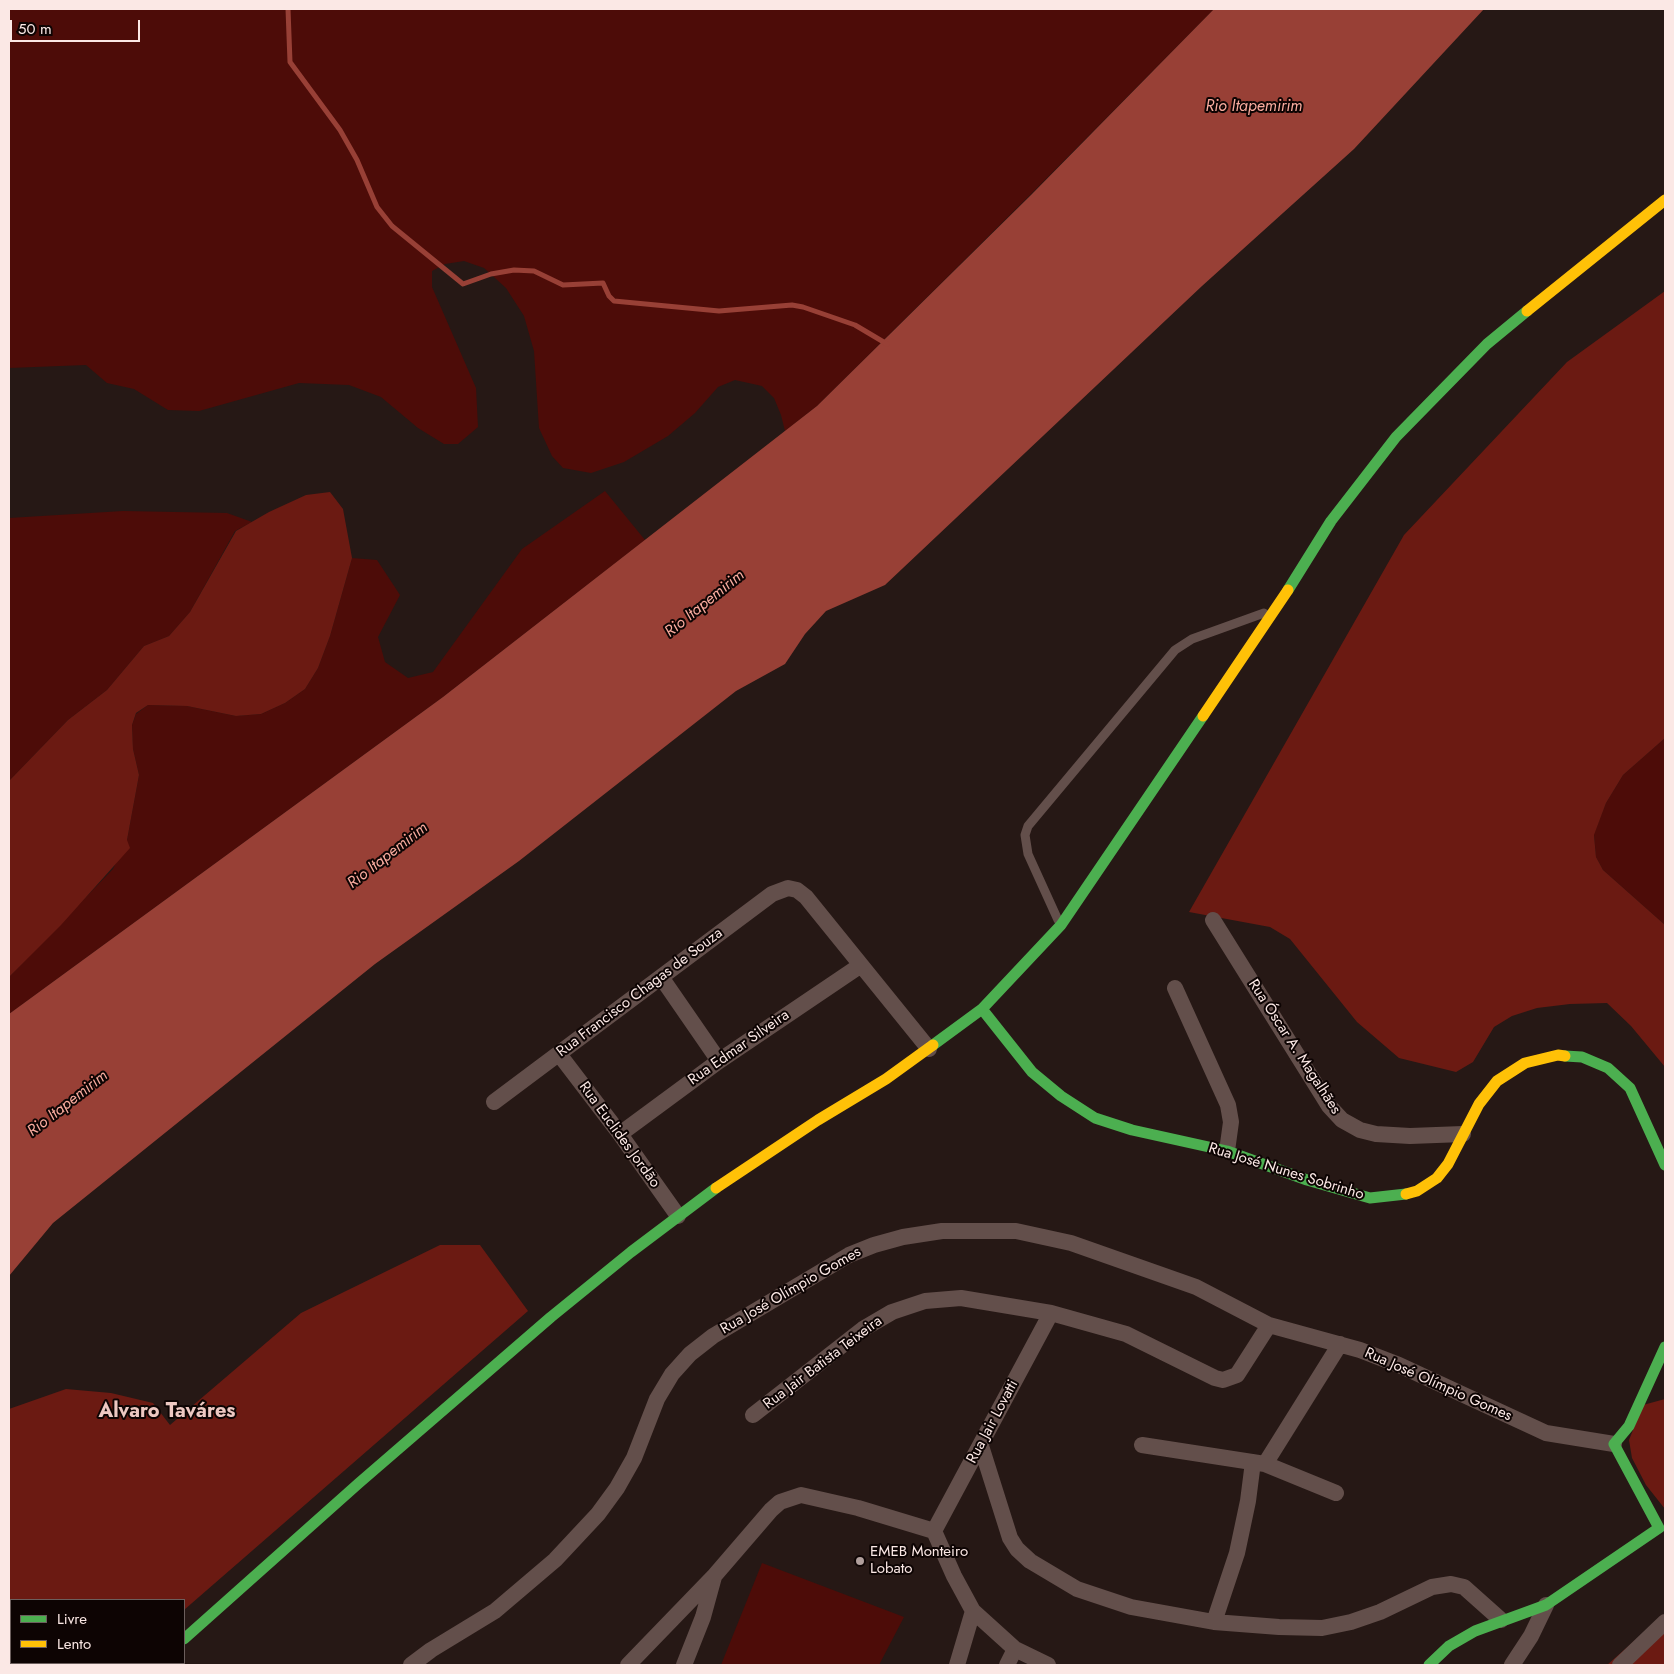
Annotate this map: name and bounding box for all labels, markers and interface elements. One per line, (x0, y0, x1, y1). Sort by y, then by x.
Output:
scale bar (12, 10, 142, 42)
text: 50 m (18, 18, 52, 40)
water label: Rio Itapemirim (1206, 97, 1302, 117)
water label: Rio Itapemirim (661, 566, 749, 642)
water label: Rio Itapemirim (344, 819, 432, 893)
street label: Rua Francisco Chagas de Souza (553, 925, 727, 1061)
street label: Rua Óscar A. Magalhães (1244, 976, 1344, 1118)
street label: Rua Edmar Silveira (685, 1006, 793, 1090)
water label: Rio Itapemirim (24, 1067, 112, 1141)
street label: Rua Euclides Jordão (575, 1079, 663, 1191)
street label: Rua José Nunes Sobrinho (1206, 1140, 1366, 1204)
street label: Rua José Olímpio Gomes (717, 1243, 865, 1339)
street label: Rua Jair Batista Teixeira (760, 1312, 886, 1414)
street label: Rua José Olímpio Gomes (1362, 1344, 1514, 1426)
street label: Rua Jair Lovatti (963, 1377, 1023, 1467)
district label: Alvaro Taváres (99, 1400, 235, 1424)
place label: EMEB Monteiro Lobato (870, 1543, 968, 1578)
marker: EMEB Monteiro Lobato (854, 1555, 866, 1567)
legend (10, 1599, 185, 1664)
text: Livre (57, 1608, 87, 1630)
text: Lento (57, 1633, 91, 1655)

